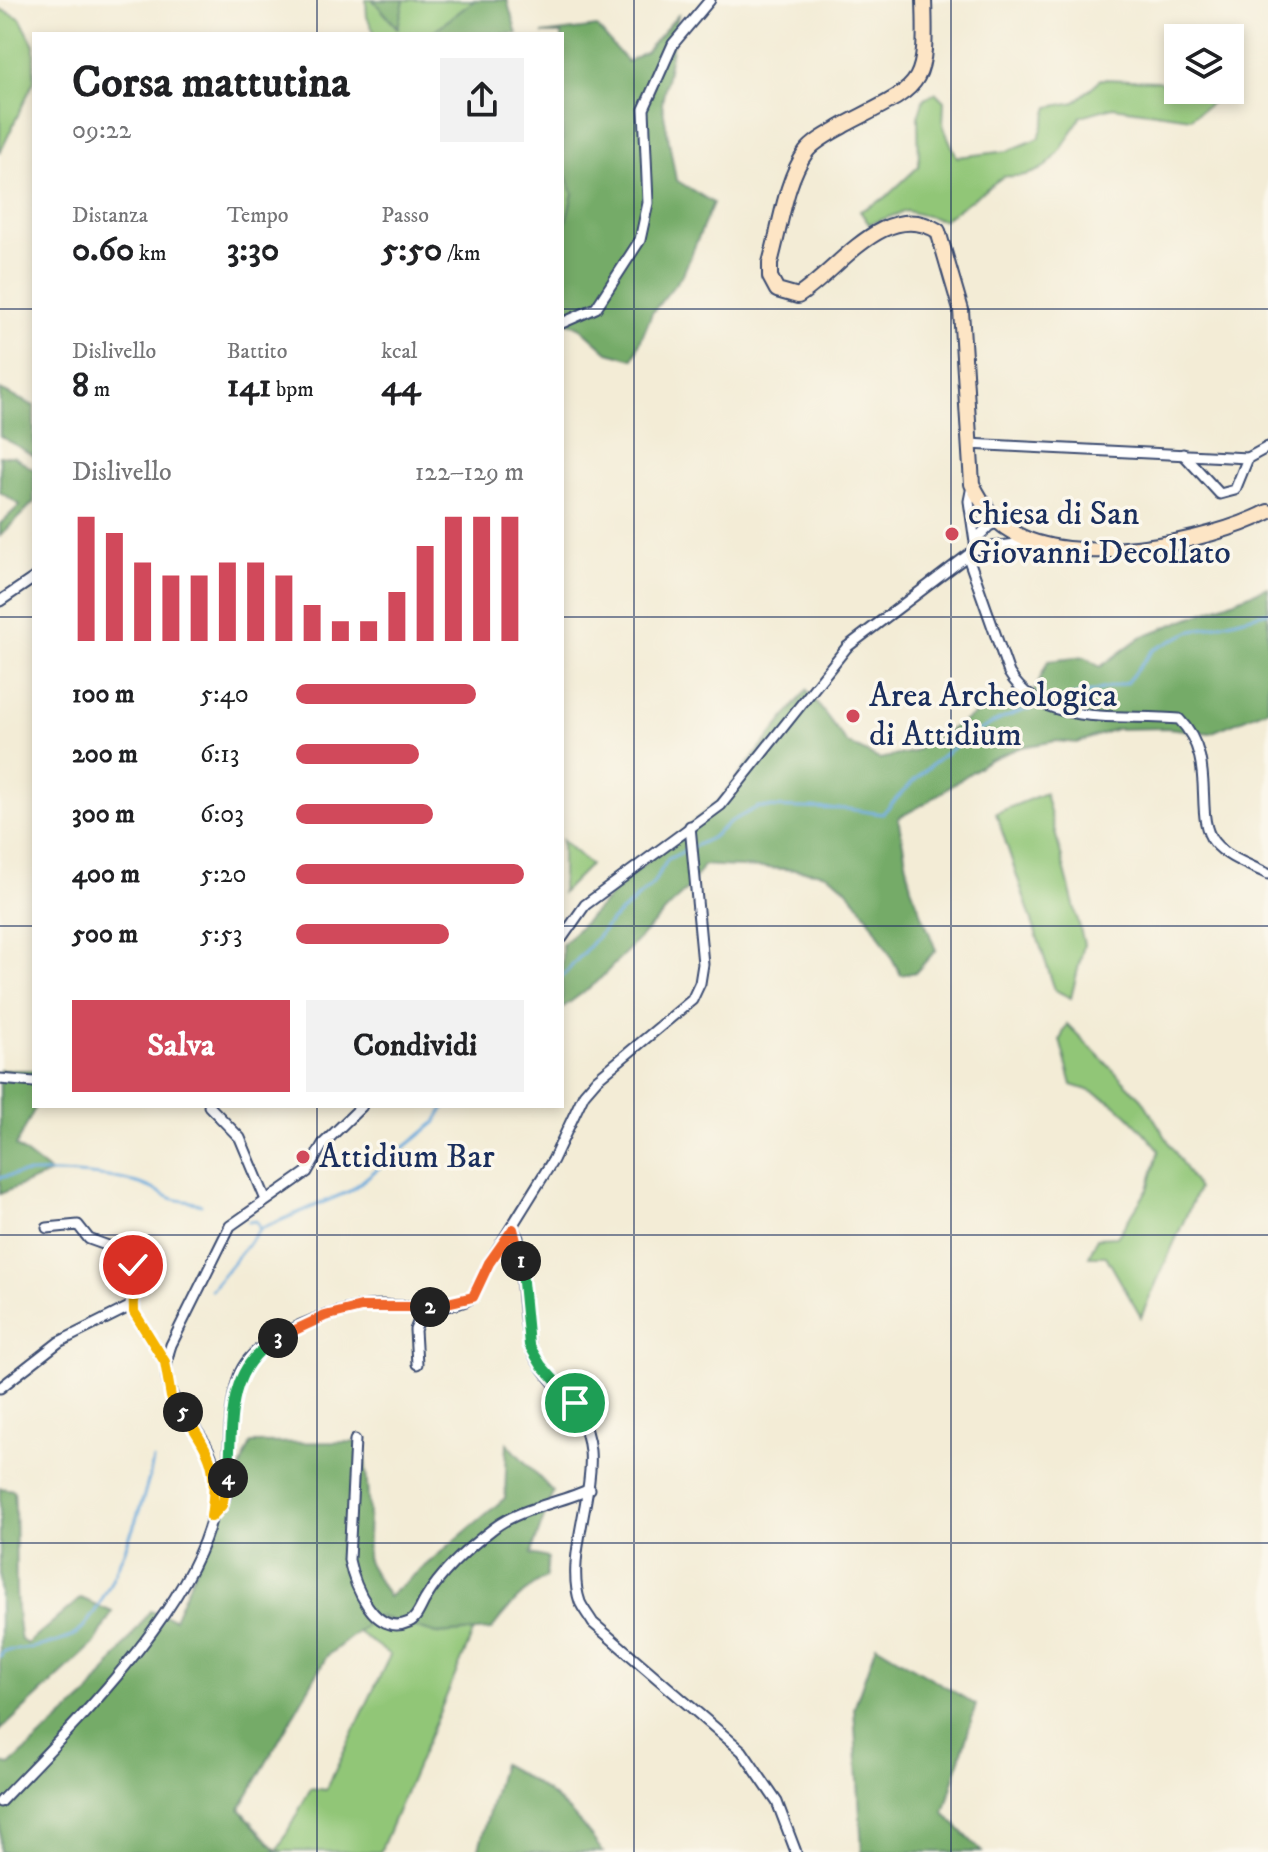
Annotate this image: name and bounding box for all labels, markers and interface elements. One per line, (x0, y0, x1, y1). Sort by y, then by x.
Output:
map controls (1164, 24, 1244, 104)
button: layers (1164, 24, 1244, 104)
text: Corsa mattutina (72, 56, 350, 111)
button: share (440, 58, 524, 142)
text: 09:22 (72, 114, 131, 147)
text: Distanza (72, 202, 148, 229)
text: Tempo (227, 202, 288, 229)
text: Passo (381, 202, 429, 229)
text: 0.60 (72, 229, 134, 271)
text: 3:30 (227, 229, 279, 271)
text: 5:50 (381, 229, 442, 271)
text: km (134, 240, 167, 267)
text: /km (442, 240, 480, 267)
text: Dislivello (72, 338, 156, 365)
text: Battito (227, 338, 287, 365)
text: kcal (381, 338, 417, 365)
text: 8 (72, 365, 89, 407)
text: 141 (227, 365, 271, 407)
text: 44 (381, 365, 420, 407)
text: m (89, 376, 110, 403)
text: bpm (271, 376, 314, 403)
text: Dislivello (72, 456, 172, 489)
text: 122–129 m (415, 456, 524, 489)
place label: chiesa di San Giovanni Decollato (968, 493, 1231, 574)
marker: chiesa di San Giovanni Decollato (943, 525, 961, 543)
place label: Area Archeologica di Attidium (869, 675, 1118, 756)
text: 100 m (72, 678, 135, 711)
text: 5:40 (200, 678, 249, 711)
marker: Area Archeologica di Attidium (844, 707, 862, 725)
text: 200 m (72, 738, 138, 771)
text: 6:13 (200, 738, 240, 771)
text: 300 m (72, 798, 135, 831)
text: 6:03 (200, 798, 244, 831)
text: 400 m (72, 858, 140, 891)
text: 5:20 (200, 858, 246, 891)
text: 500 m (72, 918, 138, 951)
text: 5:53 (200, 918, 242, 951)
button: Salva (72, 1000, 290, 1092)
button: Condividi (306, 1000, 524, 1092)
place label: Attidium Bar (319, 1136, 495, 1178)
marker: Attidium Bar (294, 1148, 312, 1166)
pin (99, 1231, 167, 1299)
pin: 1 (501, 1241, 541, 1281)
icon: check (111, 1243, 155, 1287)
text: 1 (517, 1247, 525, 1274)
pin: 2 (410, 1287, 450, 1327)
text: 2 (425, 1293, 435, 1320)
pin: 3 (258, 1318, 298, 1358)
text: 3 (274, 1324, 282, 1351)
pin (541, 1369, 609, 1437)
icon: arrive (553, 1381, 597, 1425)
pin: 5 (163, 1392, 203, 1432)
text: 5 (178, 1398, 188, 1425)
pin: 4 (208, 1458, 248, 1498)
text: 4 (222, 1464, 234, 1491)

